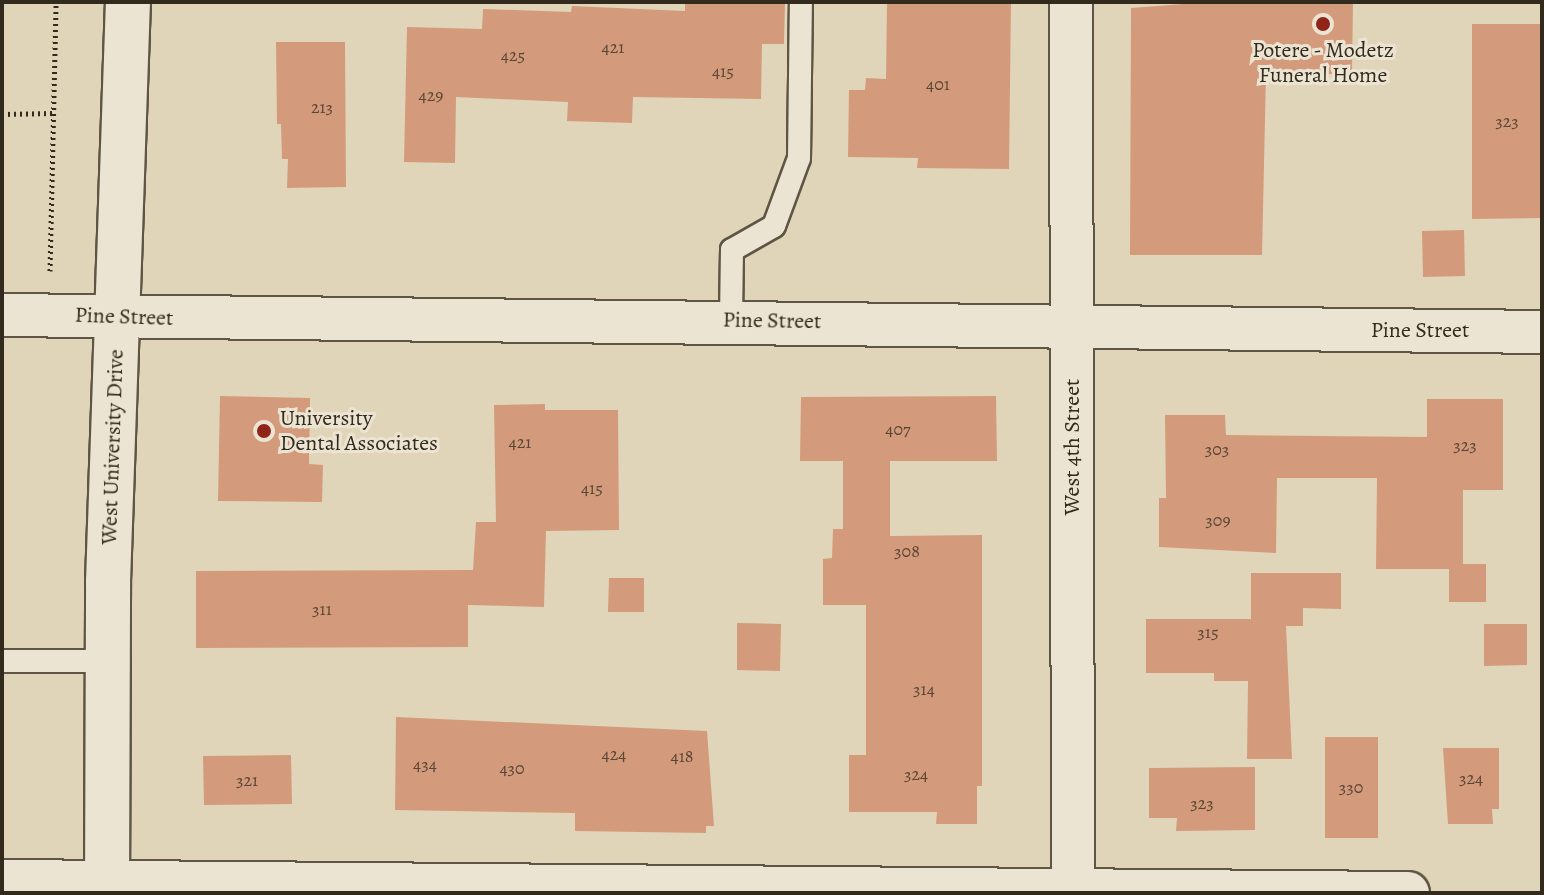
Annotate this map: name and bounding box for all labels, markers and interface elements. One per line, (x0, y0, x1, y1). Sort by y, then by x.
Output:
marker: Potere - Modetz Funeral Home (1314, 15, 1332, 33)
house number: 421 (602, 36, 624, 58)
place label: Potere - Modetz Funeral Home (1252, 37, 1394, 88)
house number: 425 (501, 44, 525, 66)
house number: 415 (712, 60, 734, 82)
house number: 401 (926, 73, 950, 95)
house number: 429 (419, 84, 443, 106)
house number: 213 (311, 96, 333, 118)
house number: 323 (1495, 110, 1519, 132)
street label: Pine Street (74, 302, 174, 332)
street label: Pine Street (723, 307, 821, 335)
street label: Pine Street (1371, 318, 1469, 344)
street label: West University Drive (96, 349, 130, 545)
street label: West 4th Street (1060, 379, 1086, 515)
place label: University Dental Associates (280, 405, 438, 456)
house number: 407 (885, 418, 911, 440)
marker: University Dental Associates (255, 422, 273, 440)
house number: 421 (509, 431, 531, 453)
house number: 323 (1453, 434, 1477, 456)
house number: 303 (1205, 438, 1229, 460)
house number: 415 (581, 477, 603, 499)
house number: 309 (1205, 509, 1231, 531)
house number: 308 (894, 540, 920, 562)
house number: 311 (312, 598, 332, 620)
house number: 315 (1197, 621, 1219, 643)
house number: 314 (913, 678, 935, 700)
house number: 424 (602, 743, 626, 765)
house number: 418 (670, 745, 694, 767)
house number: 434 (413, 753, 437, 775)
house number: 430 (499, 757, 525, 779)
house number: 324 (904, 763, 928, 785)
house number: 324 (1459, 767, 1483, 789)
house number: 321 (236, 769, 258, 791)
house number: 330 (1339, 776, 1363, 798)
house number: 323 (1190, 792, 1214, 814)

